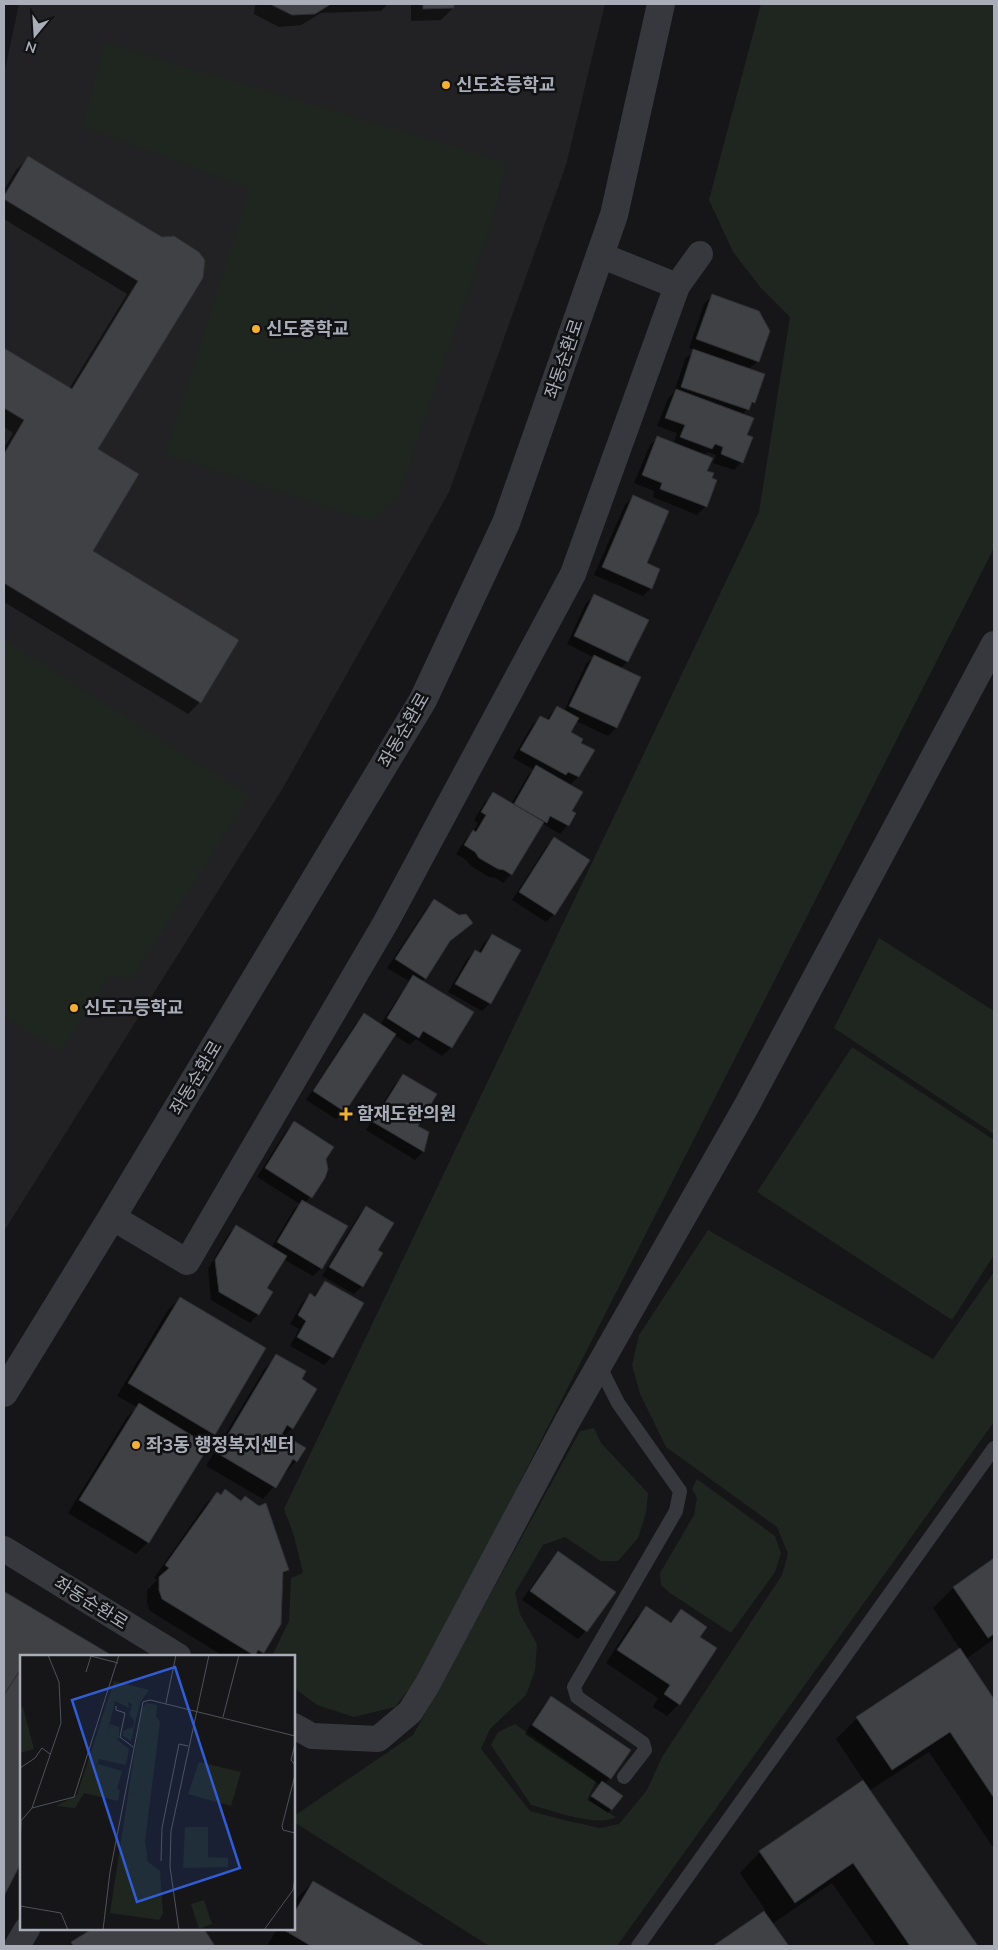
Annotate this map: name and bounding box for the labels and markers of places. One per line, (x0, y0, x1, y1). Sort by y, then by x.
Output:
place label: 신도초등학교 (456, 73, 555, 96)
marker: 신도초등학교 (440, 79, 452, 91)
place label: 신도중학교 (266, 317, 349, 340)
marker: 신도중학교 (250, 323, 262, 335)
place label: 신도고등학교 (84, 996, 183, 1019)
marker: 신도고등학교 (68, 1002, 80, 1014)
place label: 함재도한의원 (357, 1102, 456, 1125)
marker: 함재도한의원 (339, 1107, 353, 1121)
place label: 좌3동 행정복지센터 (146, 1433, 294, 1456)
marker: 좌3동 행정복지센터 (130, 1439, 142, 1451)

